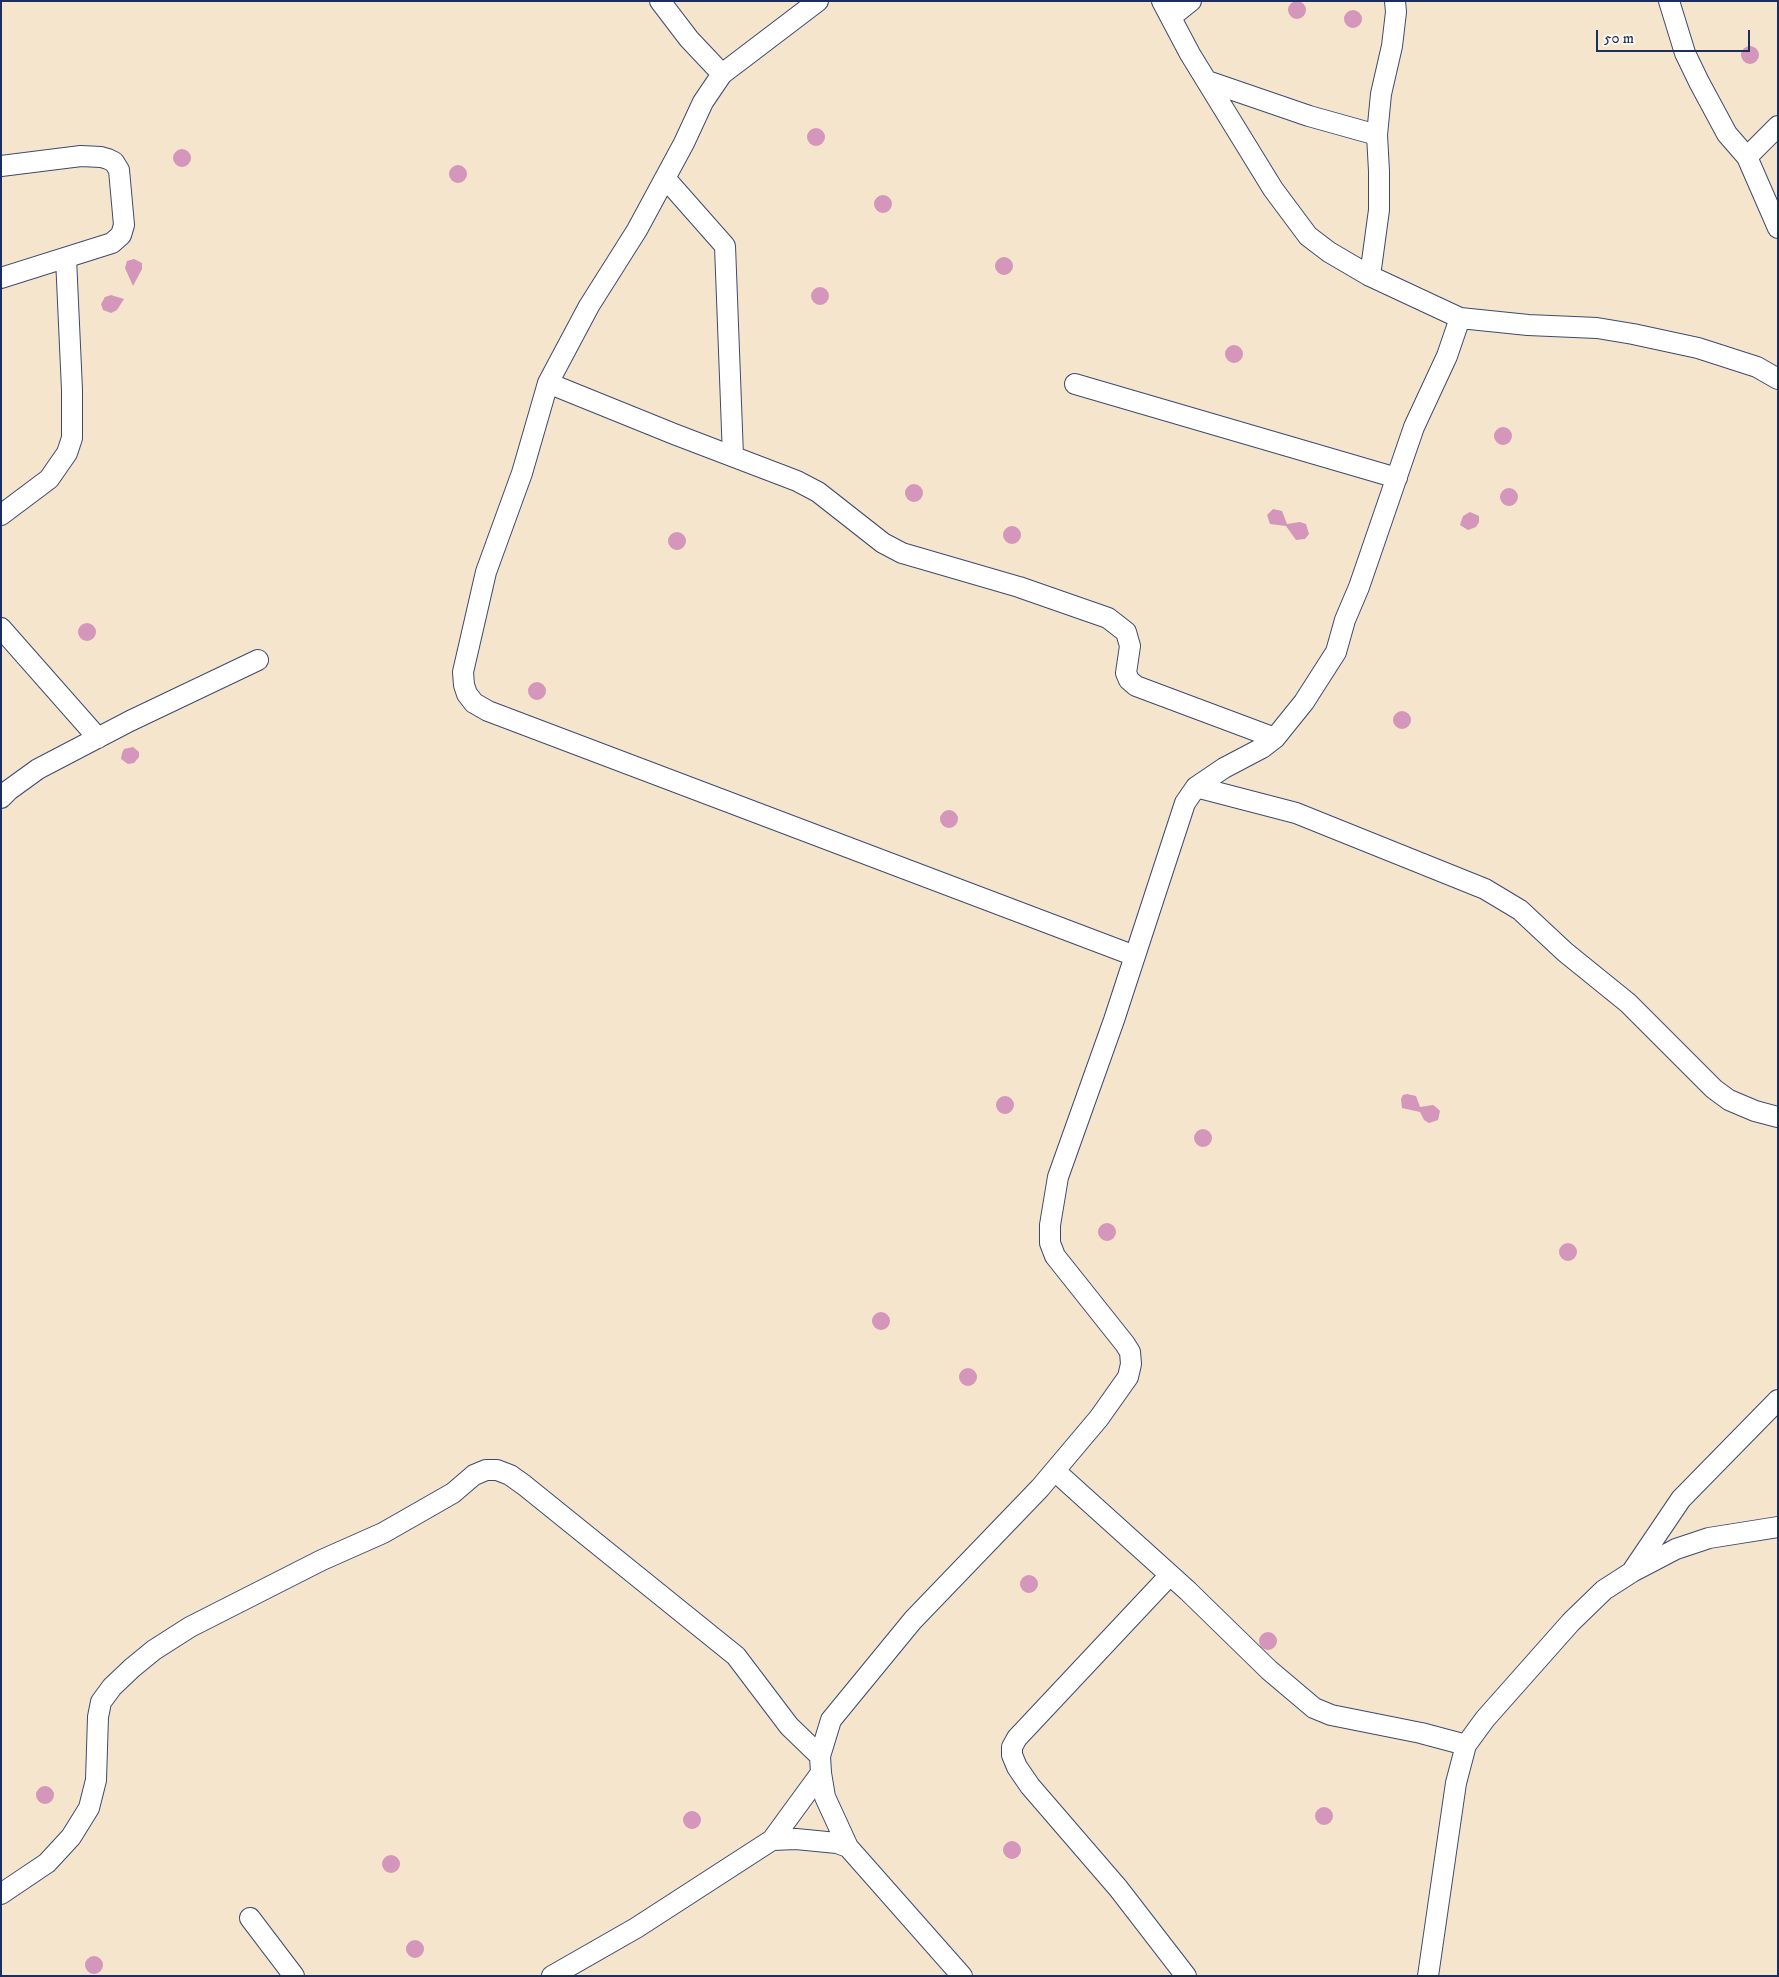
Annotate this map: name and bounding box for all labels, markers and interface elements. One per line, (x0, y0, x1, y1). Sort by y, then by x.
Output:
scale bar (1599, 20, 1753, 52)
text: 50 m (1604, 29, 1634, 48)

